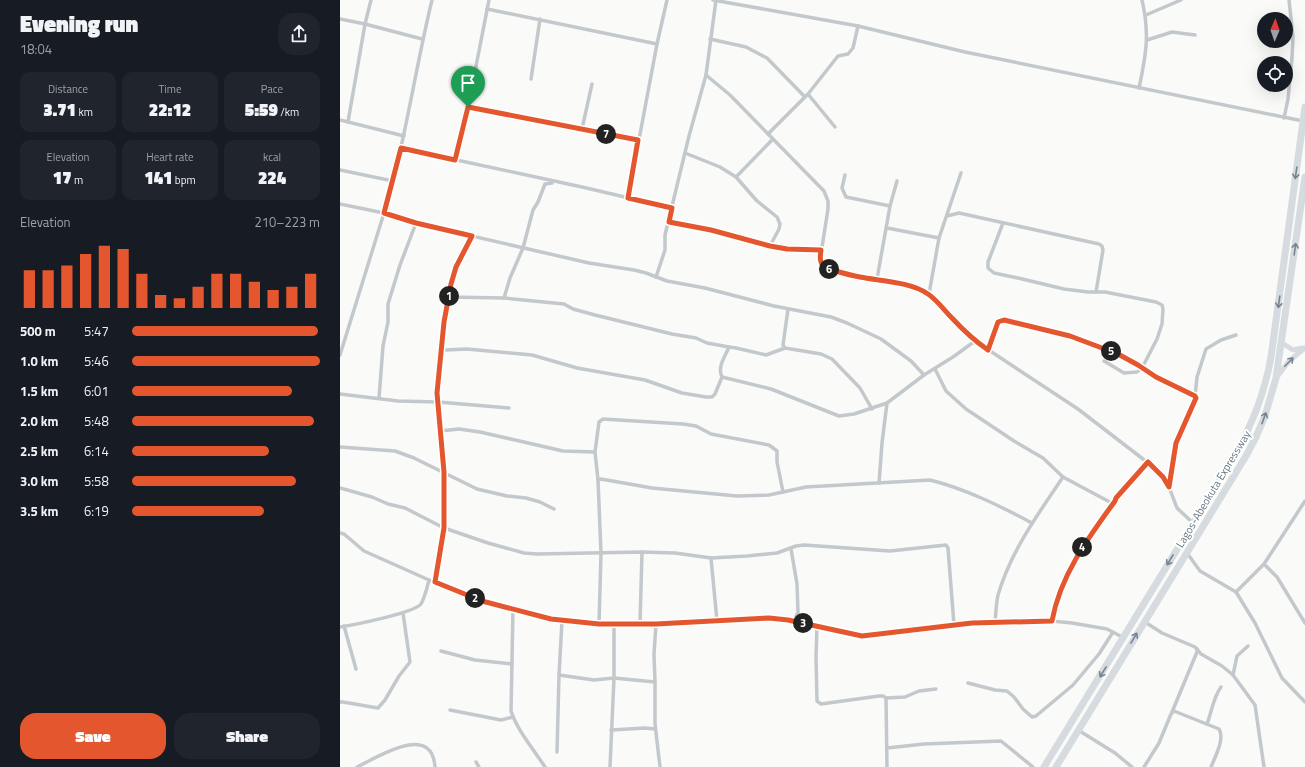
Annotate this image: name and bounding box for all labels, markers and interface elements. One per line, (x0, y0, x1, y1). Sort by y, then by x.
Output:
text: Evening run (20, 7, 138, 41)
north arrow (1257, 12, 1293, 48)
map controls (1257, 12, 1293, 92)
button: share (278, 13, 320, 55)
text: 18:04 (20, 39, 52, 59)
button: locate (1257, 56, 1293, 92)
pin (451, 66, 485, 107)
icon: arrive (457, 72, 479, 94)
text: Distance (48, 81, 88, 97)
text: Time (159, 81, 181, 97)
text: Pace (261, 81, 283, 97)
text: 3.71 (43, 97, 76, 123)
text: 22:12 (149, 97, 191, 123)
text: 5:59 (245, 97, 278, 123)
text: km (76, 104, 93, 120)
text: /km (278, 104, 299, 120)
pin: 7 (596, 124, 616, 144)
text: 7 (603, 126, 609, 142)
text: Elevation (47, 149, 89, 165)
text: Heart rate (146, 149, 194, 165)
text: kcal (263, 149, 281, 165)
text: 17 (53, 165, 72, 191)
text: 141 (144, 165, 172, 191)
text: 224 (258, 165, 286, 191)
one-way arrow (1292, 166, 1300, 179)
text: m (72, 172, 83, 188)
text: bpm (172, 172, 196, 188)
text: Elevation (20, 212, 71, 232)
text: 210–223 m (254, 212, 320, 232)
one-way arrow (1291, 243, 1299, 256)
pin: 6 (819, 259, 839, 279)
text: 6 (826, 261, 832, 277)
pin: 1 (439, 286, 459, 306)
text: 1 (446, 288, 452, 304)
one-way arrow (1275, 295, 1283, 308)
text: 500 m (20, 321, 56, 341)
text: 5:47 (84, 321, 109, 341)
pin: 5 (1101, 341, 1121, 361)
text: 5 (1108, 343, 1114, 359)
text: 1.0 km (20, 351, 58, 371)
text: 5:46 (84, 351, 109, 371)
one-way arrow (1284, 357, 1294, 366)
text: 1.5 km (20, 381, 58, 401)
text: 6:01 (84, 381, 109, 401)
text: 2.0 km (20, 411, 58, 431)
text: 5:48 (84, 411, 109, 431)
one-way arrow (1260, 412, 1268, 424)
street label: Lagos-Abeokuta Expressway (1172, 427, 1255, 551)
text: 2.5 km (20, 441, 58, 461)
text: 6:14 (84, 441, 109, 461)
text: 3.0 km (20, 471, 58, 491)
text: 5:58 (84, 471, 109, 491)
text: 3.5 km (20, 501, 58, 521)
text: 6:19 (84, 501, 109, 521)
pin: 4 (1072, 537, 1092, 557)
text: 4 (1079, 539, 1085, 555)
one-way arrow (1166, 554, 1174, 566)
pin: 2 (465, 588, 485, 608)
text: 2 (472, 590, 478, 606)
pin: 3 (793, 613, 813, 633)
text: 3 (800, 615, 806, 631)
one-way arrow (1131, 632, 1139, 644)
one-way arrow (1099, 666, 1107, 678)
button: Save (20, 713, 166, 759)
button: Share (174, 713, 320, 759)

